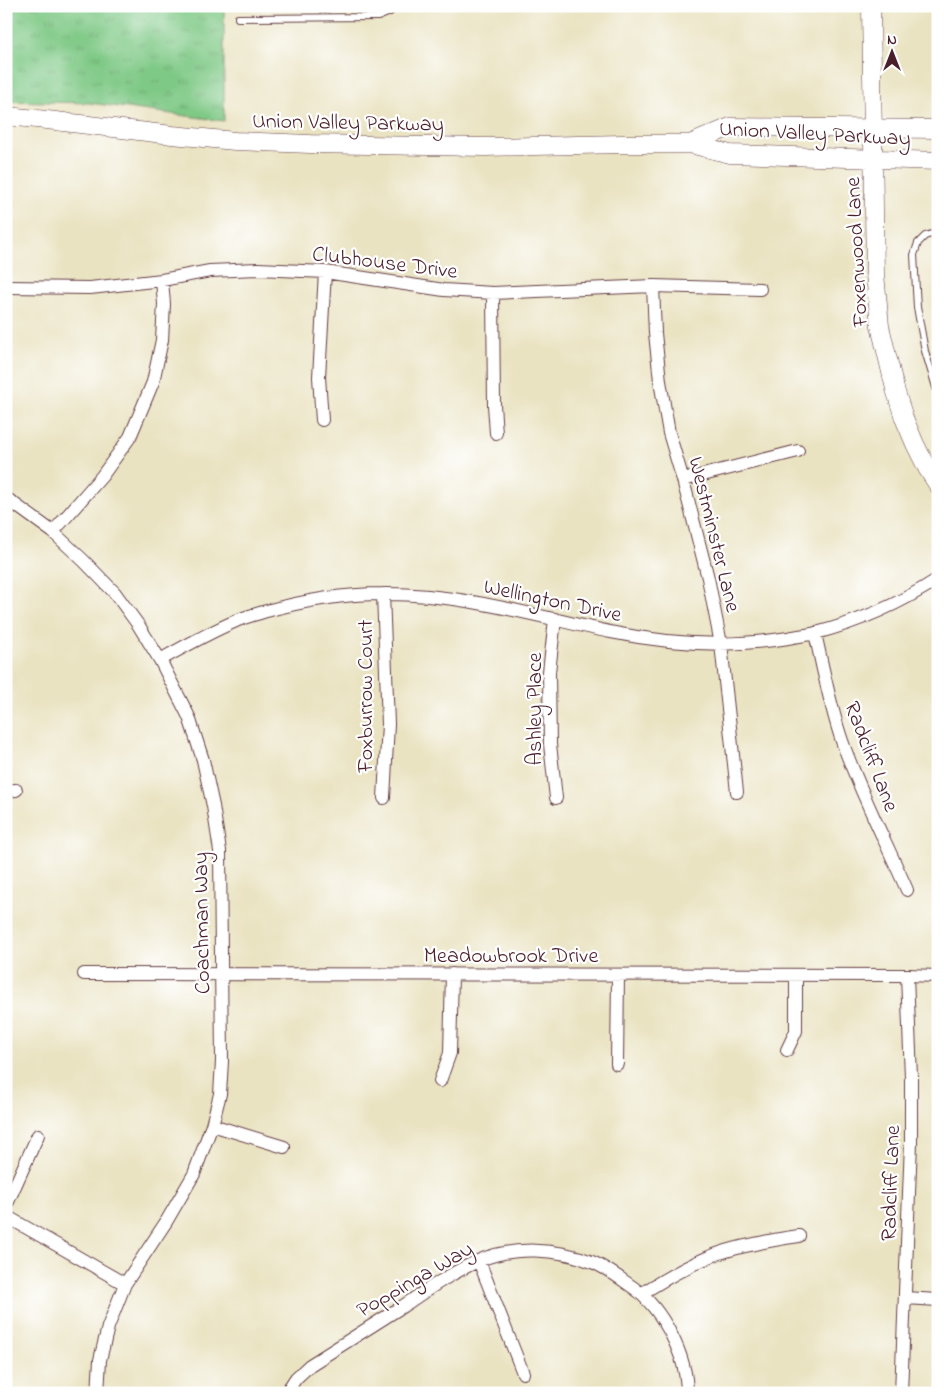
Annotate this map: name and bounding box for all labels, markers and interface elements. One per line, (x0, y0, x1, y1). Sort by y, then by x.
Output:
north arrow (866, 28, 916, 78)
text: N (887, 30, 897, 51)
street label: Union Valley Parkway (252, 106, 444, 143)
street label: Union Valley Parkway (718, 114, 912, 157)
street label: Foxenwood Lane (838, 176, 878, 329)
street label: Clubhouse Drive (310, 239, 459, 289)
street label: Westminster Lane (678, 454, 748, 616)
street label: Wellington Drive (480, 572, 624, 633)
street label: Foxburrow Court (351, 619, 383, 773)
street label: Ashley Place (520, 652, 553, 766)
street label: Radcliff Lane (835, 697, 906, 817)
street label: Coachman Way (186, 852, 221, 994)
street label: Meadowbrook Drive (424, 941, 598, 973)
street label: Radcliff Lane (874, 1125, 910, 1242)
street label: Poppinga Way (351, 1234, 480, 1328)

